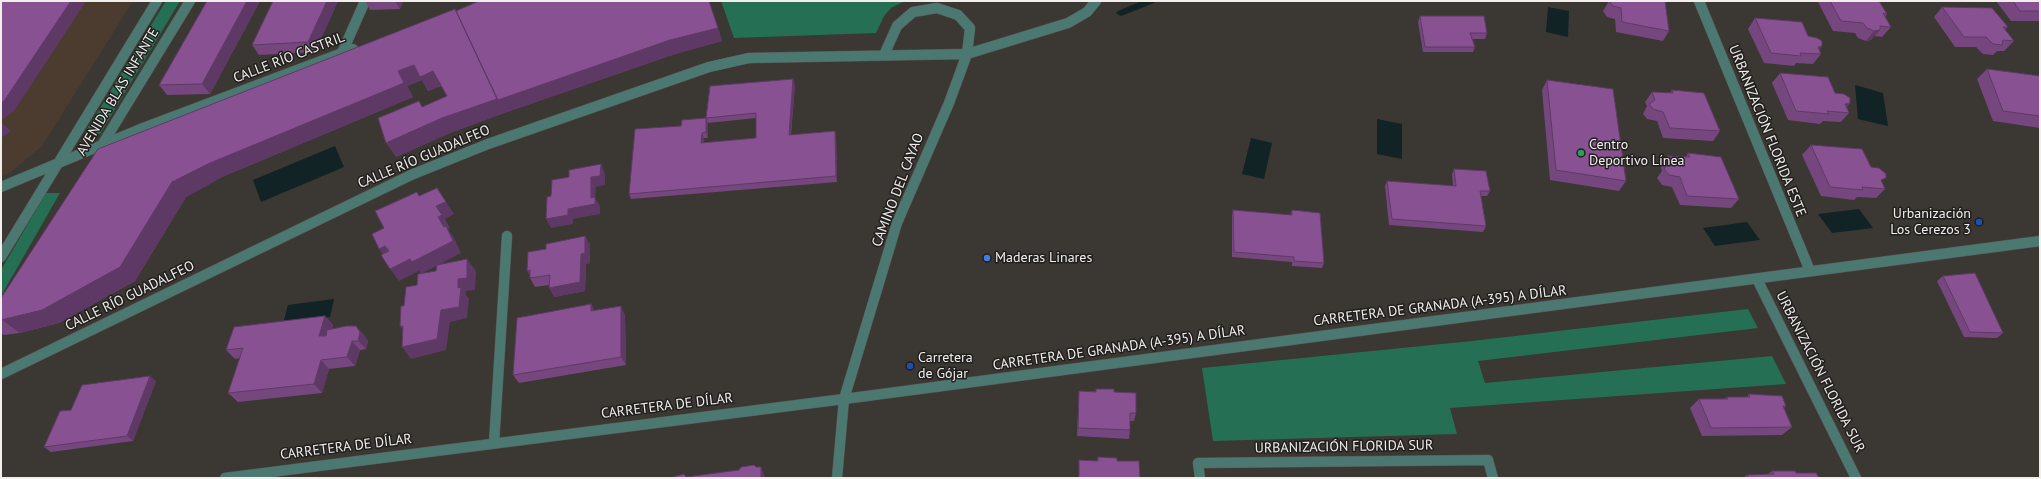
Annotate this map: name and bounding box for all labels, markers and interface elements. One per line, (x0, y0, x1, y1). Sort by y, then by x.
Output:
street label: AVENIDA BLAS INFANTE (73, 25, 163, 159)
street label: CALLE RÍO CASTRIL (231, 29, 347, 87)
street label: URBANIZACIÓN FLORIDA ESTE (1725, 43, 1809, 219)
street label: CALLE RÍO GUADALFEO (356, 122, 492, 192)
street label: CAMINO DEL CAYAO (869, 131, 927, 249)
place label: Centro Deportivo Línea (1589, 137, 1685, 170)
marker: Centro Deportivo Línea (1576, 148, 1586, 158)
place label: Urbanización Los Cerezos 3 (1890, 206, 1971, 238)
marker: Urbanización Los Cerezos 3 (1974, 217, 1984, 227)
place label: Maderas Linares (995, 250, 1092, 266)
marker: Maderas Linares (982, 253, 992, 263)
street label: CALLE RÍO GUADALFEO (63, 257, 197, 335)
street label: CARRETERA DE GRANADA (A-395) A DÍLAR (1313, 282, 1567, 330)
street label: URBANIZACIÓN FLORIDA SUR (1772, 289, 1868, 455)
street label: CARRETERA DE GRANADA (A-395) A DÍLAR (992, 322, 1246, 374)
place label: Carretera de Gójar (918, 350, 973, 382)
marker: Carretera de Gójar (905, 361, 915, 371)
street label: CARRETERA DE DÍLAR (600, 390, 734, 422)
street label: CARRETERA DE DÍLAR (279, 431, 413, 463)
street label: URBANIZACIÓN FLORIDA SUR (1255, 437, 1433, 457)

